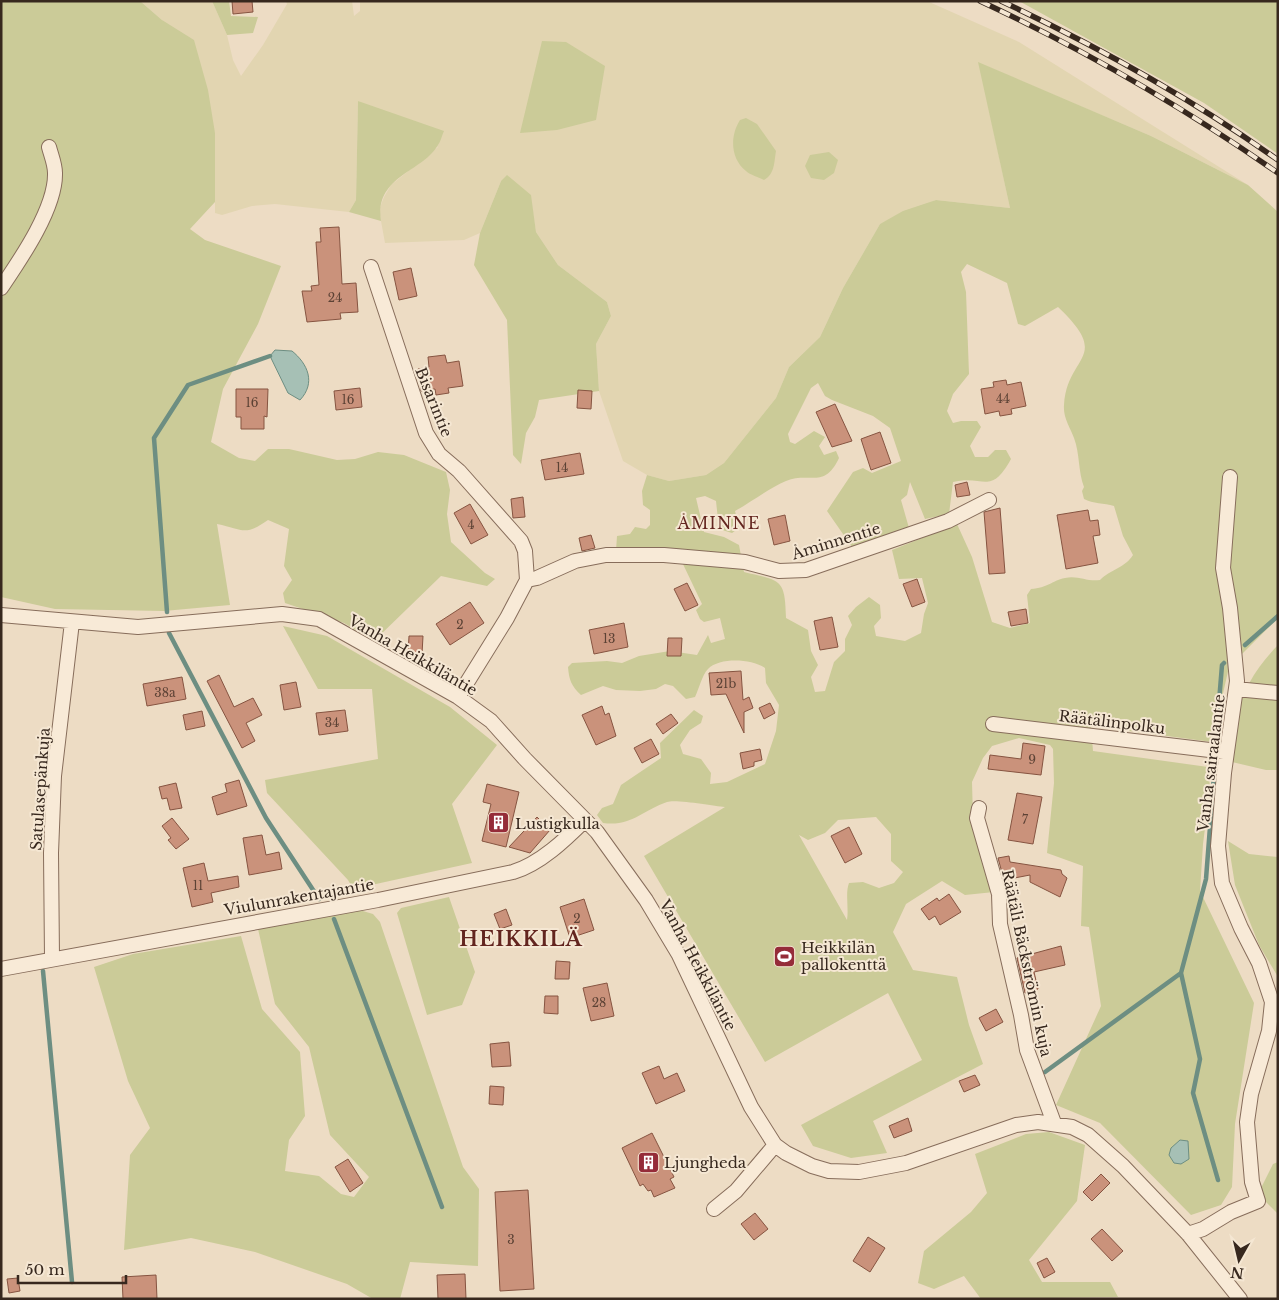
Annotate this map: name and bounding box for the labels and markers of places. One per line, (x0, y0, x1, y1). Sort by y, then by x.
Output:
building icon: Lustigkulla (487, 811, 511, 835)
place label: Lustigkulla (515, 814, 601, 833)
place label: Heikkilän pallokenttä (801, 938, 887, 974)
sports icon: Heikkilän pallokenttä (773, 944, 797, 968)
building icon: Ljungheda (636, 1150, 660, 1174)
place label: Ljungheda (664, 1153, 747, 1172)

